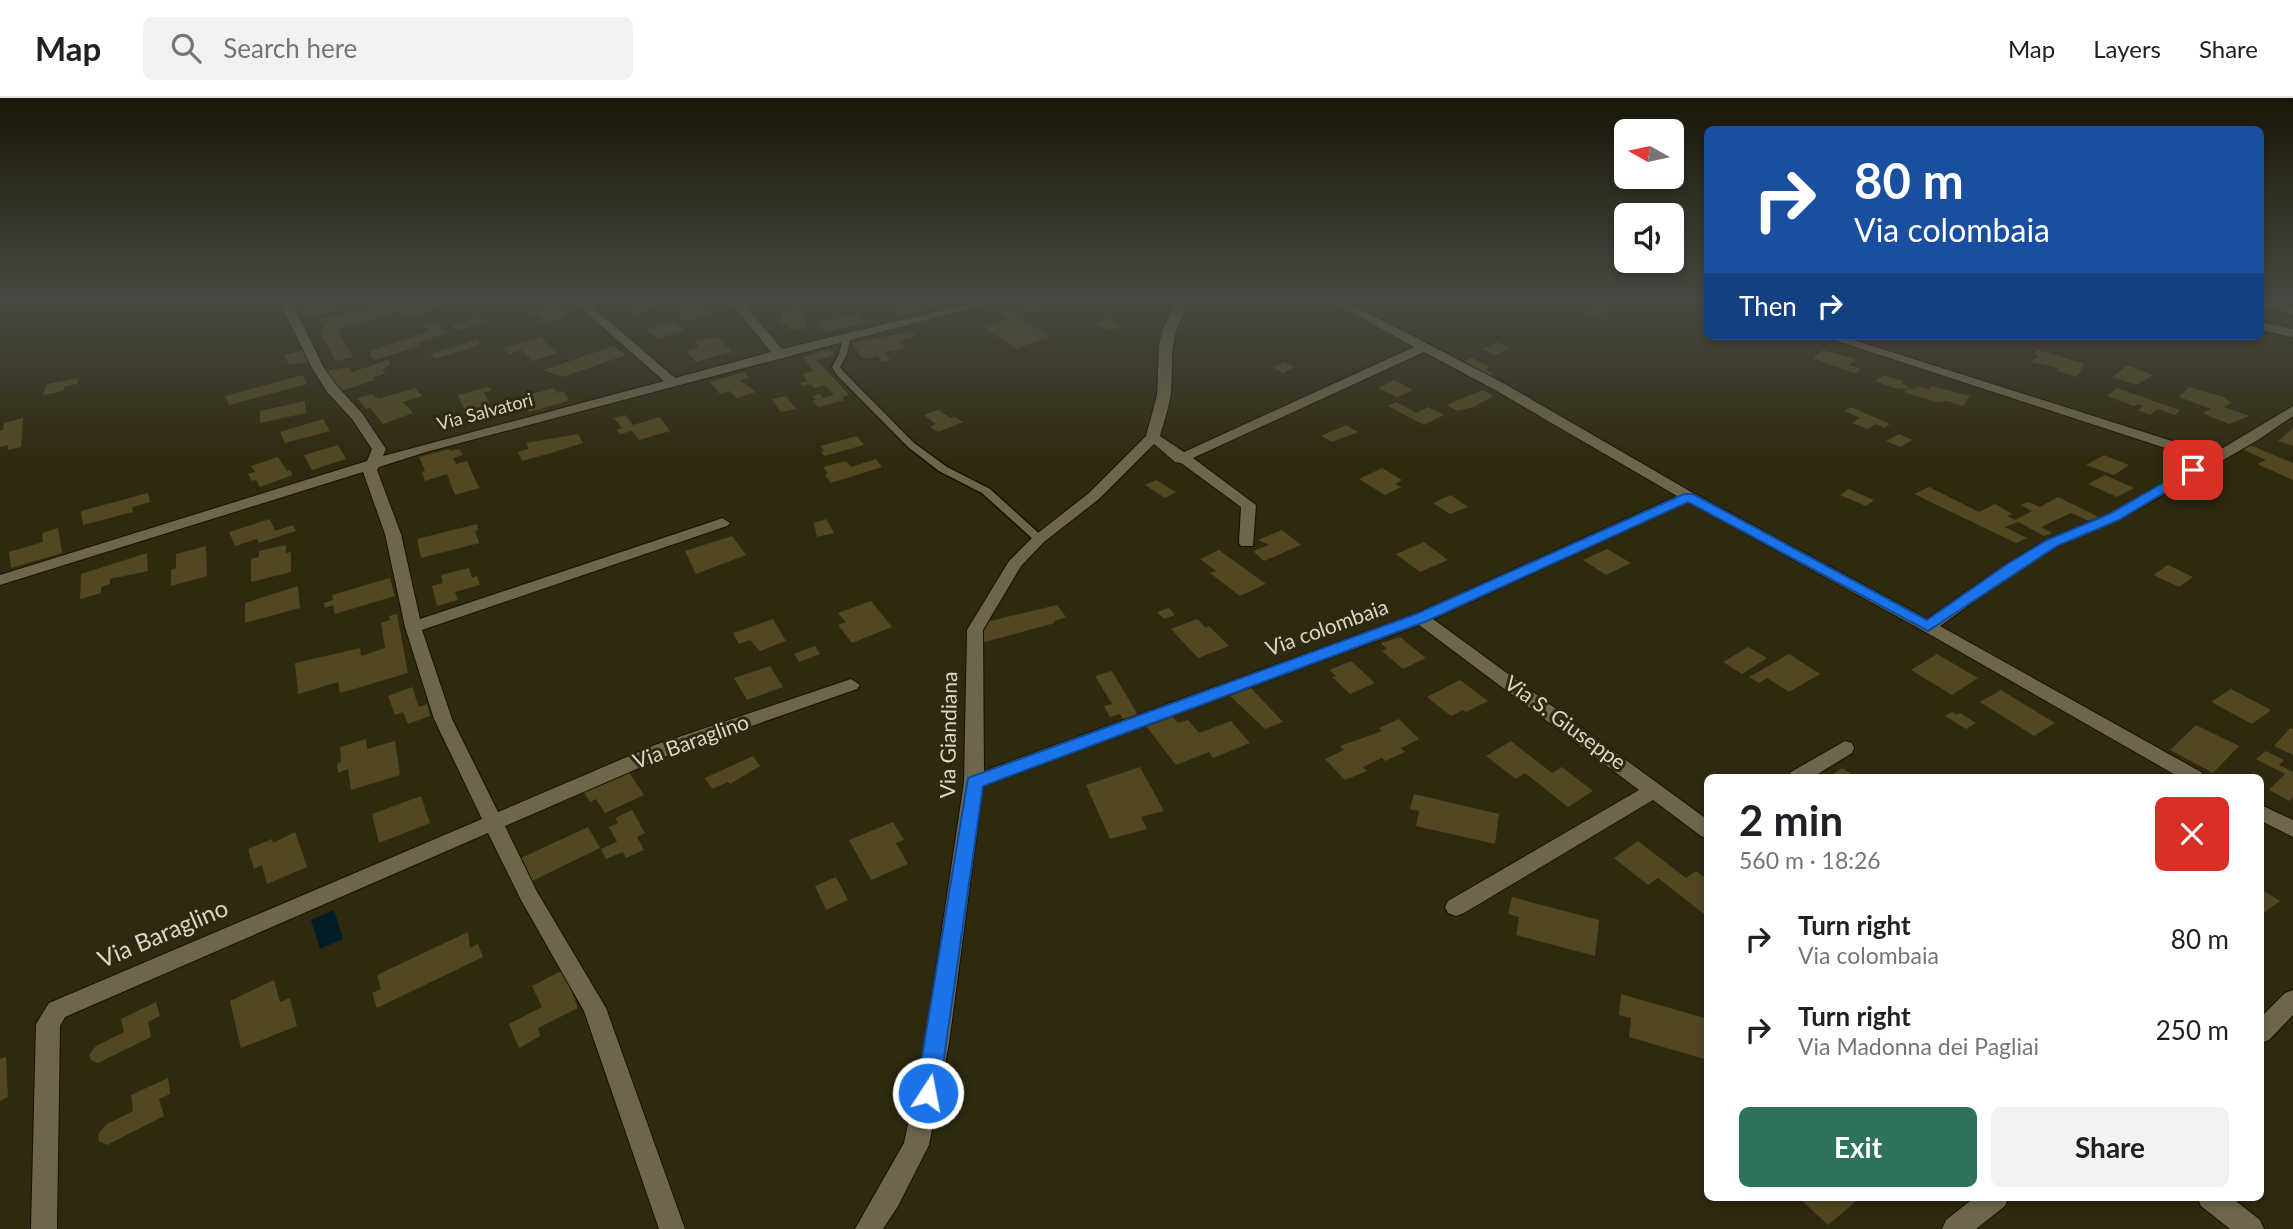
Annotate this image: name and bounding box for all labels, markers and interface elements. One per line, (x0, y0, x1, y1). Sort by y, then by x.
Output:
search box (143, 17, 633, 80)
text: Map (35, 28, 101, 68)
icon: search (167, 29, 205, 67)
text: Search here (223, 32, 357, 64)
text: Map (2008, 34, 2055, 63)
text: Layers (2093, 34, 2161, 63)
text: Share (2199, 34, 2258, 63)
north arrow (1614, 119, 1684, 189)
map controls (1614, 119, 1684, 273)
text: 80 m (1854, 151, 1964, 209)
icon: right (1739, 154, 1830, 245)
button: sound (1614, 203, 1684, 273)
text: Via colombaia (1854, 210, 2050, 249)
icon: right (1811, 287, 1849, 325)
text: Then (1739, 290, 1797, 322)
street label: Via Salvatori (434, 388, 535, 434)
pin (2163, 440, 2223, 500)
icon: arrive (2174, 451, 2212, 489)
street label: Via colombaia (1262, 593, 1391, 660)
street label: Via S. Giuseppe (1500, 669, 1631, 774)
street label: Via Giandiana (934, 671, 961, 799)
street label: Via Baraglino (629, 708, 752, 773)
text: 2 min (1739, 795, 1843, 845)
button: close (2155, 797, 2229, 871)
text: 560 m · 18:26 (1739, 846, 1881, 874)
street label: Via Baraglino (93, 892, 232, 973)
text: Turn right (1798, 909, 1911, 941)
icon: right (1739, 920, 1777, 958)
text: 80 m (2171, 923, 2229, 955)
text: Via colombaia (1798, 941, 1939, 969)
text: Turn right (1798, 1000, 1911, 1032)
icon: right (1739, 1011, 1777, 1049)
text: 250 m (2156, 1014, 2229, 1046)
text: Via Madonna dei Pagliai (1798, 1032, 2039, 1060)
position arrow (891, 1056, 965, 1130)
button: Exit (1739, 1107, 1977, 1187)
button: Share (1991, 1107, 2229, 1187)

